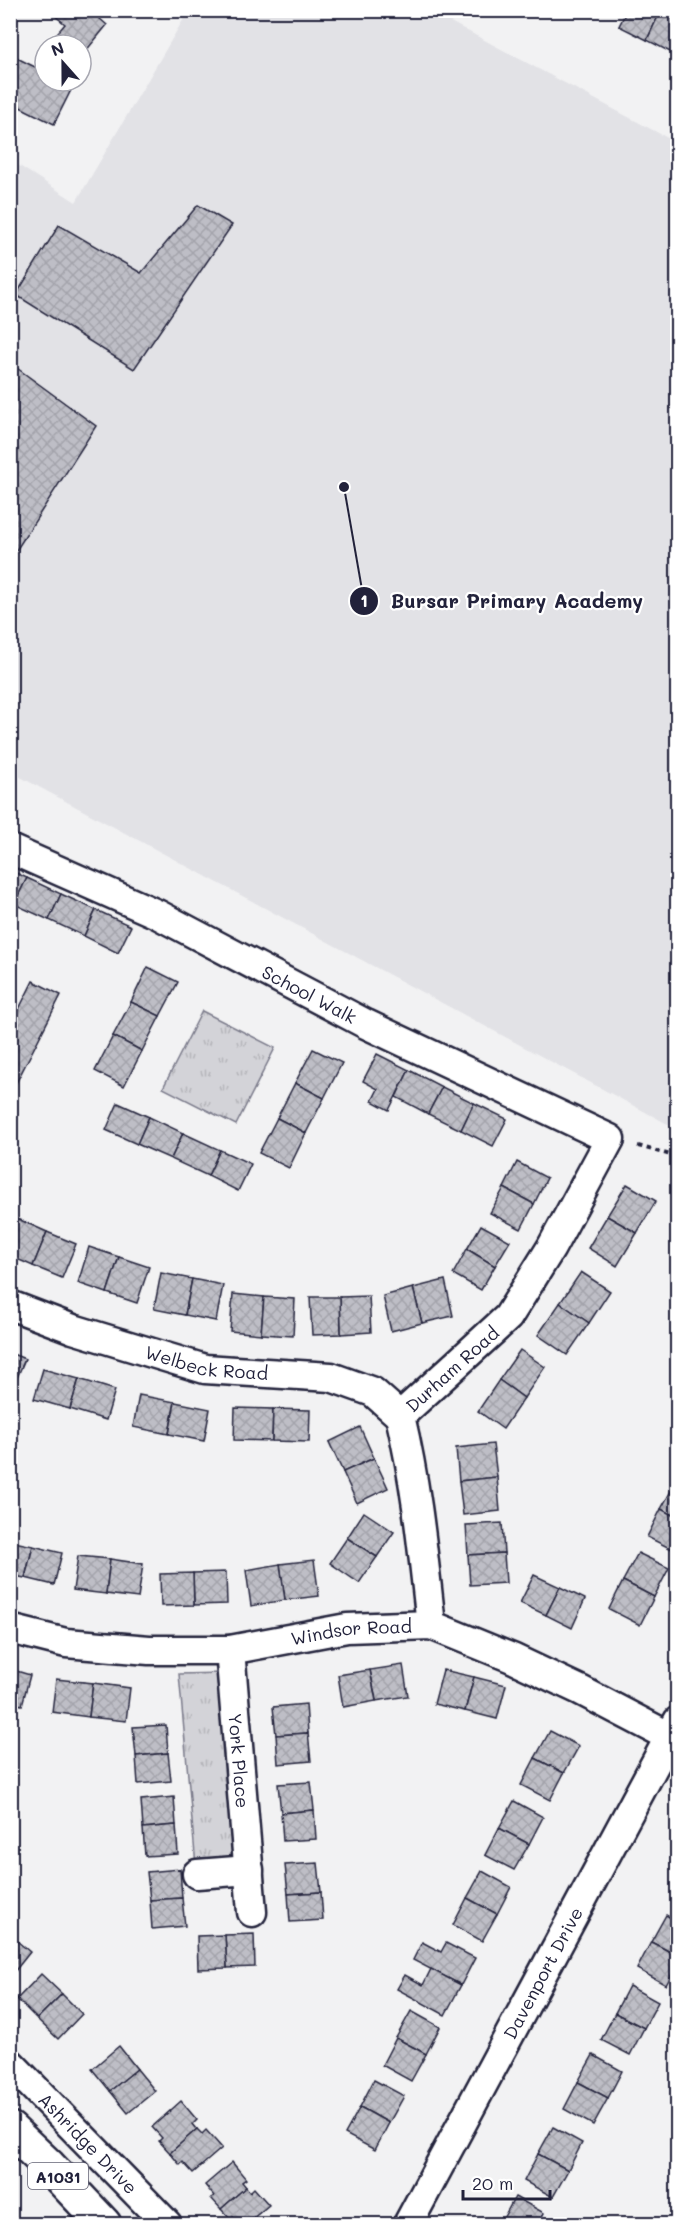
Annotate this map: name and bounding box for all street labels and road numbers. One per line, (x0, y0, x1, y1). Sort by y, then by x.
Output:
street label: School Walk (258, 959, 361, 1029)
street label: Durham Road (400, 1321, 504, 1417)
street label: Welbeck Road (142, 1340, 269, 1385)
street label: Windsor Road (289, 1614, 412, 1650)
street label: York Place (223, 1712, 255, 1809)
street label: Davenport Drive (498, 1903, 588, 2043)
street label: Ashridge Drive (33, 2087, 143, 2199)
road number: A1031 (28, 2163, 88, 2189)

